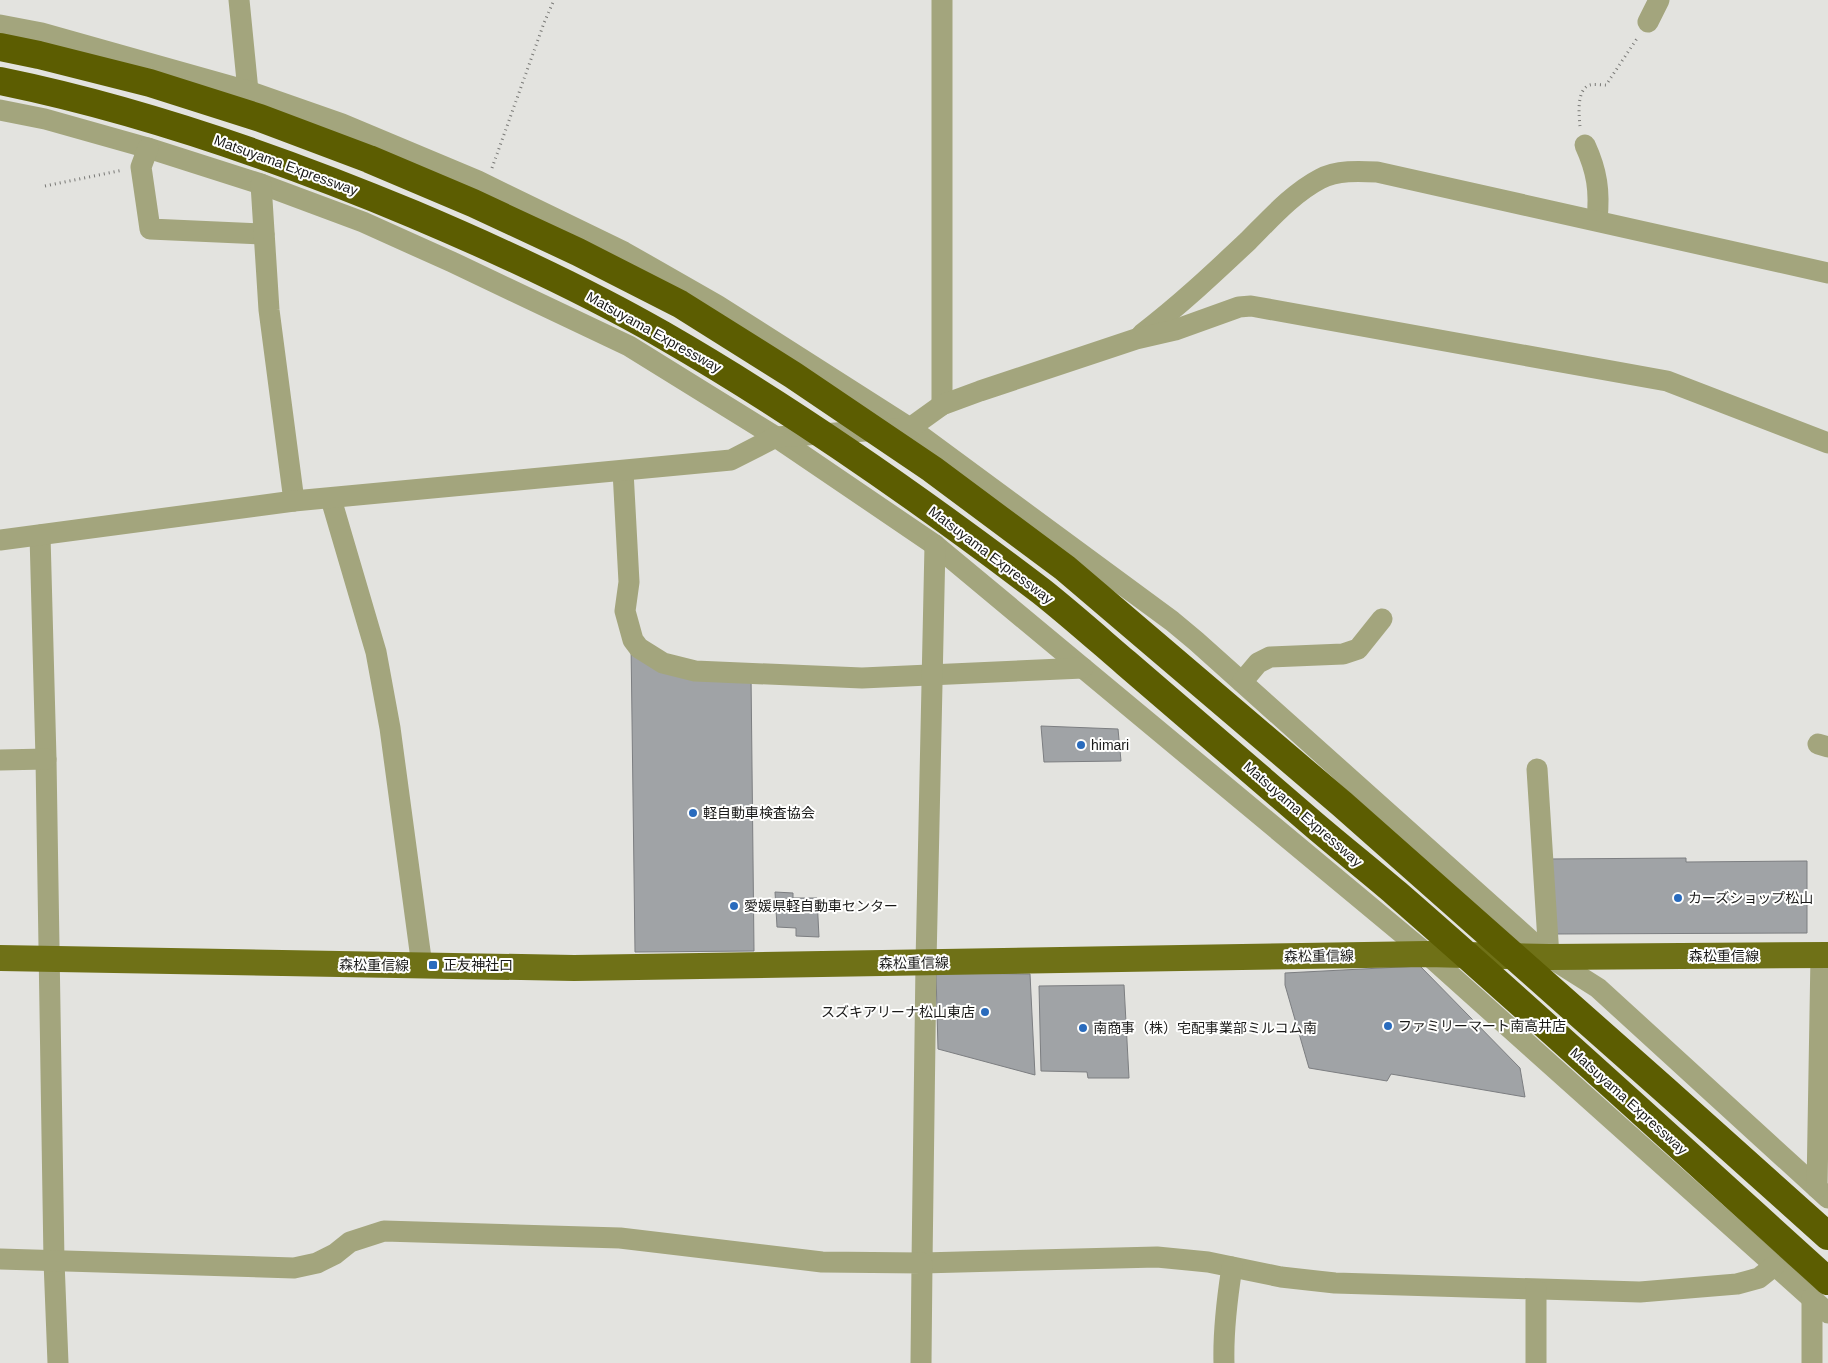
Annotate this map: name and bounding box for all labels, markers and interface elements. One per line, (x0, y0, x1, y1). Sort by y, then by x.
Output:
street label: Matsuyama Expressway (212, 132, 360, 198)
street label: Matsuyama Expressway (584, 288, 724, 376)
street label: Matsuyama Expressway (926, 503, 1056, 607)
place label: himari (1091, 737, 1129, 753)
marker: himari (1075, 739, 1087, 751)
street label: Matsuyama Expressway (1240, 758, 1366, 870)
place label: 軽自動車検査協会 (703, 805, 815, 821)
marker: 軽自動車検査協会 (687, 807, 699, 819)
place label: カーズショップ松山 (1688, 890, 1813, 906)
marker: カーズショップ松山 (1672, 892, 1684, 904)
place label: 愛媛県軽自動車センター (744, 898, 898, 914)
marker: 愛媛県軽自動車センター (728, 900, 740, 912)
street label: 森松重信線 (1284, 947, 1354, 965)
street label: 森松重信線 (1689, 948, 1759, 964)
street label: 森松重信線 (879, 954, 949, 972)
street label: 森松重信線 (339, 956, 409, 974)
place label: 正友神社口 (443, 957, 513, 973)
marker: 正友神社口 (427, 959, 439, 971)
place label: スズキアリーナ松山東店 (821, 1004, 975, 1020)
marker: スズキアリーナ松山東店 (979, 1006, 991, 1018)
place label: ファミリーマート南高井店 (1398, 1018, 1566, 1034)
place label: 南商事（株）宅配事業部ミルコム南 (1093, 1020, 1317, 1036)
marker: ファミリーマート南高井店 (1382, 1020, 1394, 1032)
marker: 南商事（株）宅配事業部ミルコム南 (1077, 1022, 1089, 1034)
street label: Matsuyama Expressway (1567, 1044, 1691, 1158)

